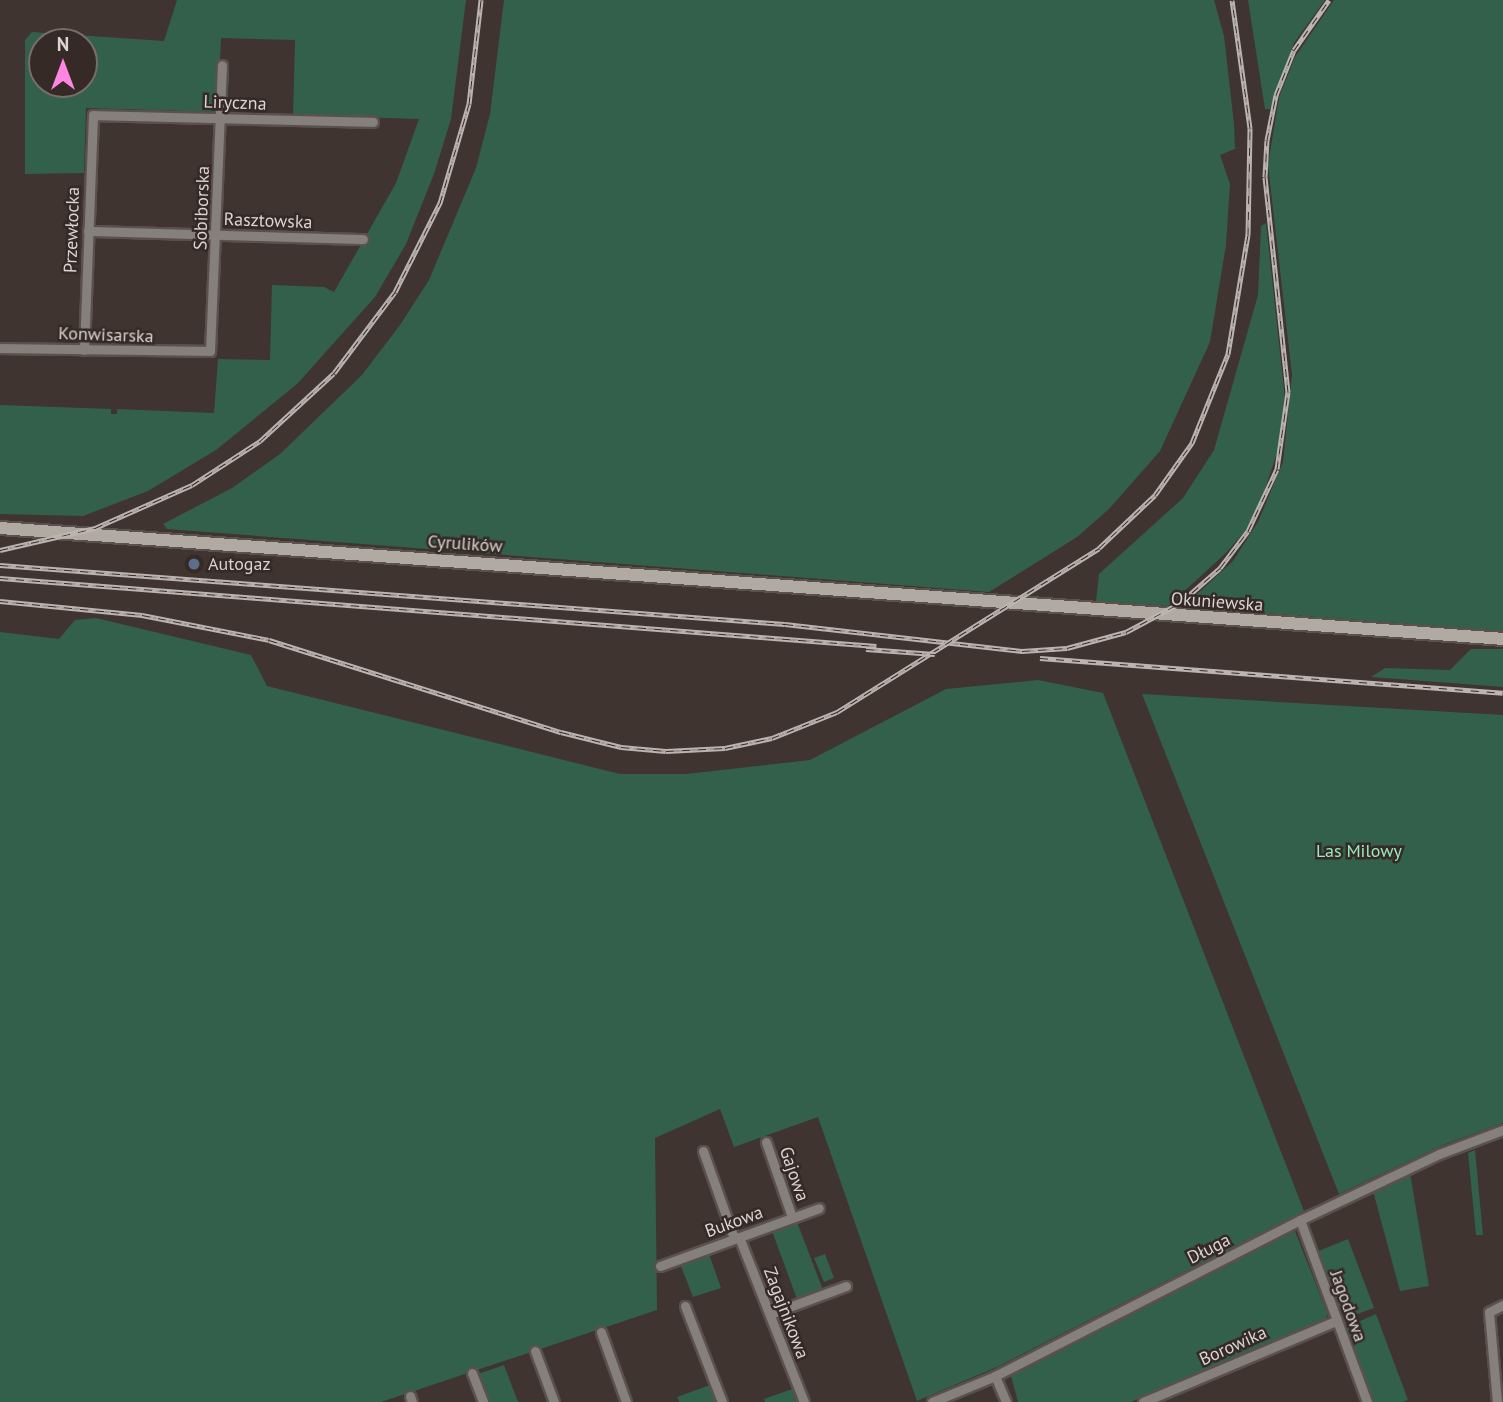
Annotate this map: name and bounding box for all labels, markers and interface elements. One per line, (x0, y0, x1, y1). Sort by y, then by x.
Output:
north arrow (28, 28, 98, 98)
text: N (57, 32, 69, 56)
street label: Liryczna (203, 91, 267, 115)
street label: Sobiborska (190, 165, 214, 251)
street label: Przewłocka (60, 187, 84, 273)
street label: Rasztowska (223, 209, 313, 233)
street label: Konwisarska (58, 323, 154, 347)
street label: Cyrulików (427, 531, 503, 557)
place label: Autogaz (208, 553, 270, 575)
marker: Autogaz (186, 556, 202, 572)
street label: Okuniewska (1170, 588, 1264, 616)
park label: Las Milowy (1316, 840, 1402, 862)
street label: Gajowa (775, 1144, 813, 1204)
street label: Bukowa (702, 1202, 766, 1242)
street label: Długa (1184, 1229, 1234, 1269)
street label: Zagajnikowa (759, 1264, 813, 1362)
street label: Jagodowa (1325, 1267, 1371, 1345)
street label: Borowika (1196, 1322, 1270, 1370)

